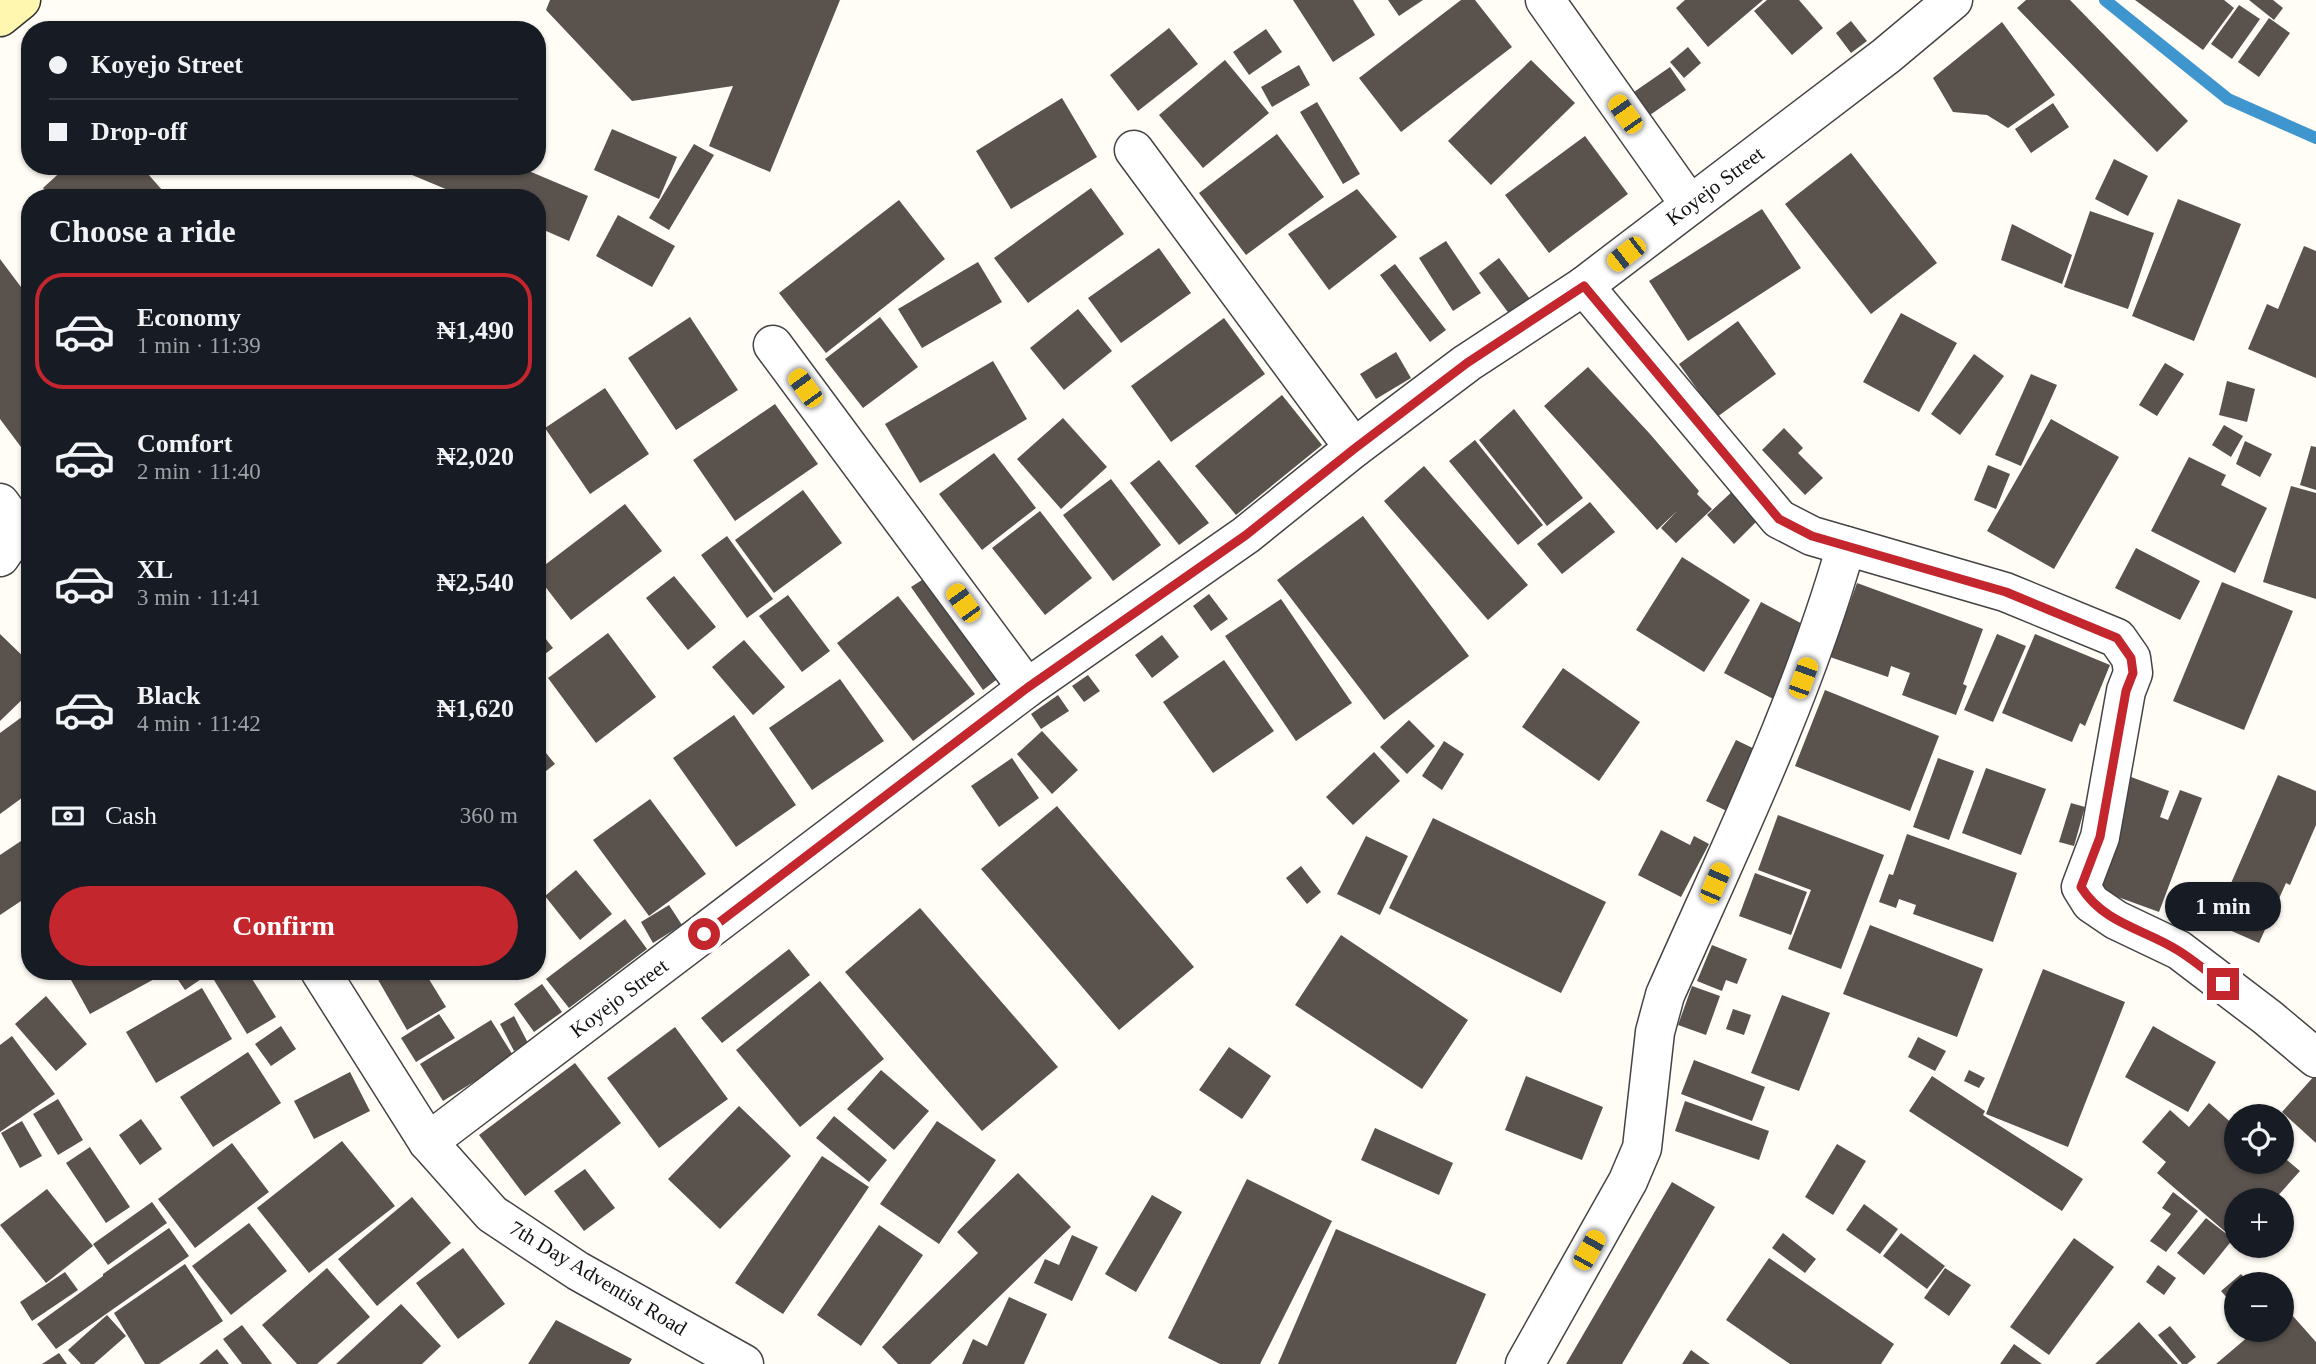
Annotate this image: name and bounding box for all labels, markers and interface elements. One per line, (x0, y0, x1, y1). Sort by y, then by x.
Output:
text: Koyejo Street (91, 50, 243, 79)
car (1605, 91, 1646, 137)
text: Drop-off (91, 117, 187, 146)
street label: Koyejo Street (1661, 141, 1769, 231)
text: Choose a ride (49, 213, 236, 249)
car (1603, 233, 1650, 275)
icon: car (53, 300, 116, 363)
text: Economy (137, 303, 241, 332)
text: ₦1,490 (437, 316, 514, 345)
text: 1 min · 11:39 (137, 333, 261, 358)
car (785, 365, 826, 411)
icon: car (53, 426, 116, 489)
text: Comfort (137, 429, 232, 458)
text: ₦2,020 (437, 442, 514, 471)
text: 2 min · 11:40 (137, 459, 261, 484)
icon: car (53, 552, 116, 615)
text: XL (137, 555, 173, 584)
text: ₦2,540 (437, 568, 514, 597)
car (943, 580, 984, 626)
text: 3 min · 11:41 (137, 585, 261, 610)
car (1786, 655, 1821, 701)
icon: car (53, 678, 116, 741)
text: Black (137, 681, 201, 710)
text: ₦1,620 (437, 694, 514, 723)
text: 4 min · 11:42 (137, 711, 261, 736)
icon: cash (49, 797, 87, 835)
text: Cash (105, 801, 157, 830)
text: 360 m (460, 803, 518, 828)
car (1698, 860, 1733, 906)
callout: 1 min (2165, 883, 2281, 932)
button: Confirm (49, 886, 518, 966)
text: 1 min (2195, 894, 2251, 919)
route start (688, 918, 720, 950)
street label: Koyejo Street (565, 953, 673, 1043)
route end (2207, 968, 2239, 1000)
map controls (2224, 1104, 2294, 1342)
button: locate (2224, 1104, 2294, 1174)
button: + (2224, 1188, 2294, 1258)
street label: 7th Day Adventist Road (505, 1216, 691, 1341)
car (1570, 1227, 1609, 1273)
button: − (2224, 1272, 2294, 1342)

